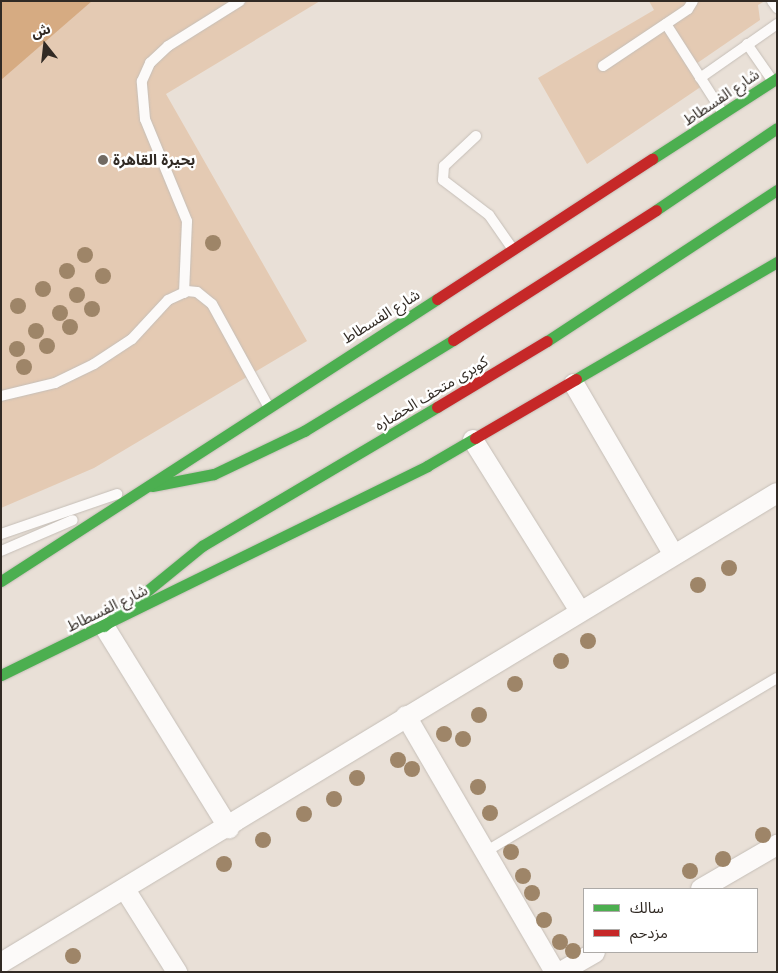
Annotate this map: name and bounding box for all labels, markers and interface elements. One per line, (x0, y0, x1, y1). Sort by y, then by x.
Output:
text: ش (29, 19, 53, 42)
north arrow (20, 20, 70, 70)
street label: شارع الفسطاط (680, 65, 762, 129)
place label: بحيرة القاهرة (113, 151, 195, 169)
marker: بحيرة القاهرة (97, 154, 109, 166)
street label: شارع الفسطاط (339, 285, 423, 347)
street label: كوبرى متحف الحضاره (371, 352, 491, 434)
street label: شارع الفسطاط (64, 581, 150, 635)
legend (583, 888, 758, 953)
text: سالك (630, 898, 664, 917)
text: مزدحم (630, 923, 668, 942)

